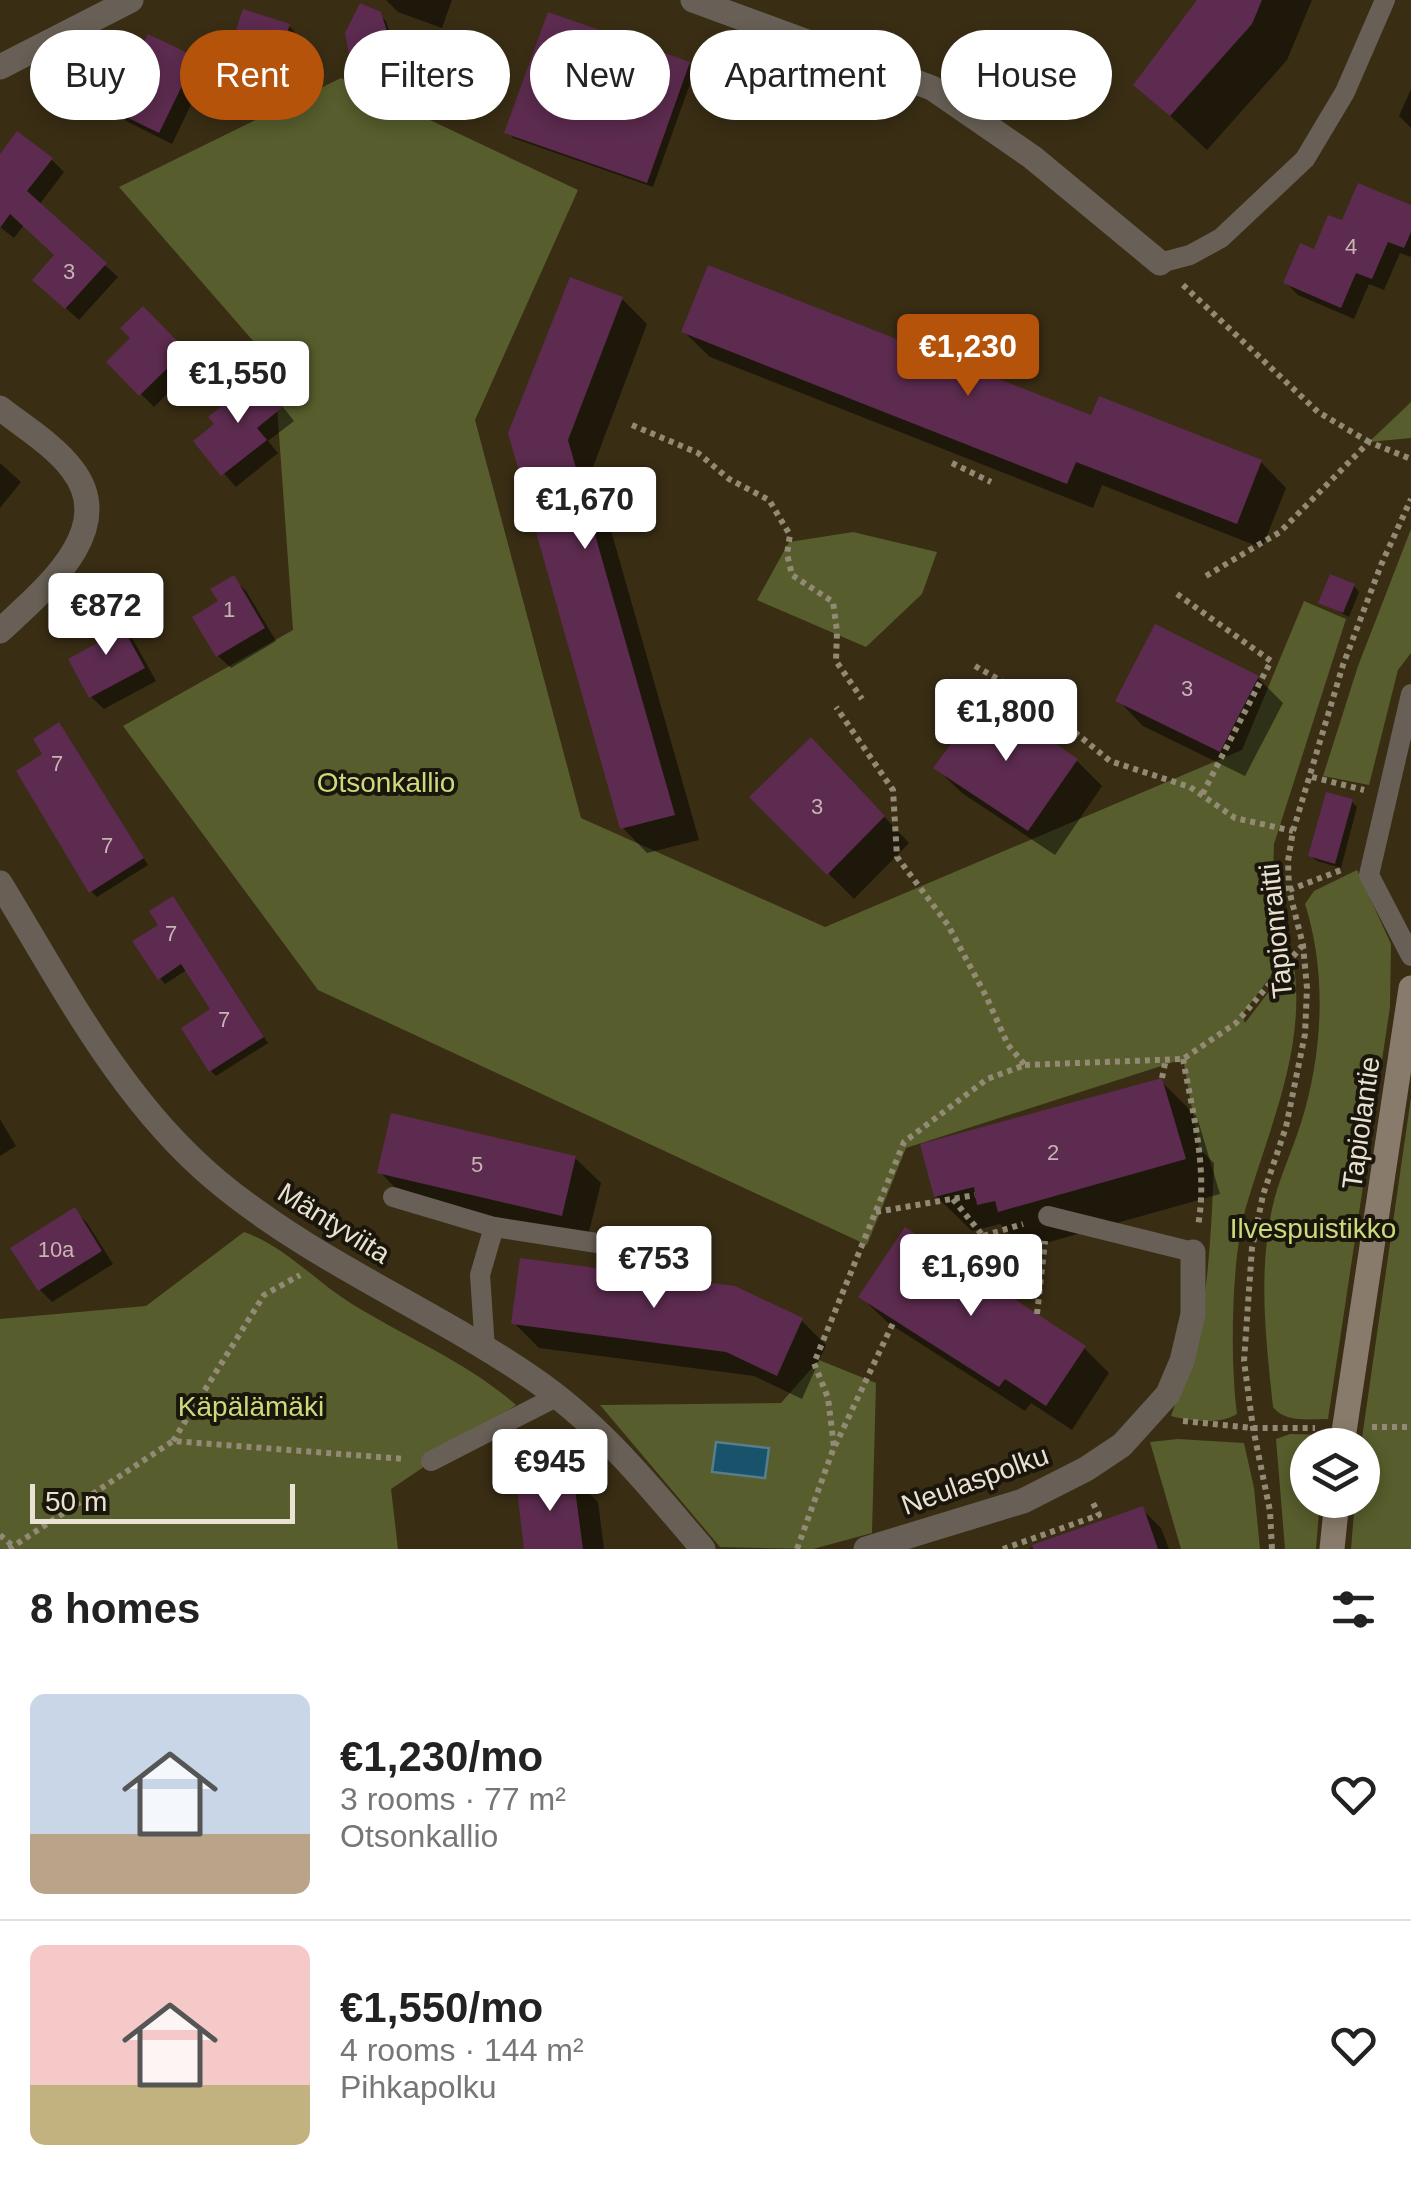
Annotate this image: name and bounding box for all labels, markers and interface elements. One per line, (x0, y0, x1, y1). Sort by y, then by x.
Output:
chip: Buy (30, 30, 160, 120)
chip: Rent (180, 30, 324, 120)
chip: Filters (344, 30, 510, 120)
chip: New (530, 30, 670, 120)
chip: Apartment (690, 30, 921, 120)
chip: House (941, 30, 1112, 120)
house number: 4 (1345, 234, 1357, 259)
house number: 3 (63, 259, 75, 284)
pin: €1,230 (887, 314, 1049, 399)
text: €1,230 (919, 328, 1017, 364)
pin: €1,550 (157, 341, 319, 426)
text: €1,550 (189, 355, 287, 391)
pin: €1,670 (504, 467, 666, 552)
text: €1,670 (536, 481, 634, 517)
pin: €872 (47, 573, 165, 658)
text: €872 (70, 587, 142, 623)
house number: 1 (223, 597, 235, 622)
house number: 3 (1181, 676, 1193, 701)
pin: €1,800 (925, 679, 1087, 764)
text: €1,800 (957, 693, 1055, 729)
house number: 7 (51, 751, 63, 776)
park label: Otsonkallio (317, 767, 455, 798)
house number: 3 (811, 794, 823, 819)
house number: 7 (101, 833, 113, 858)
street label: Tapionraitti (1254, 862, 1298, 1000)
house number: 7 (165, 921, 177, 946)
house number: 7 (218, 1007, 230, 1032)
street label: Tapiolantie (1336, 1055, 1386, 1191)
house number: 2 (1047, 1140, 1059, 1165)
house number: 5 (471, 1152, 483, 1177)
street label: Mäntyviita (272, 1176, 396, 1270)
park label: Ilvespuistikko (1230, 1213, 1396, 1244)
pin: €753 (595, 1226, 713, 1311)
pin: €1,690 (890, 1234, 1052, 1319)
house number: 10a (38, 1237, 75, 1262)
text: €753 (618, 1240, 690, 1276)
text: €1,690 (922, 1248, 1020, 1284)
park label: Käpälämäki (178, 1391, 324, 1422)
map controls (1290, 1428, 1380, 1518)
button: layers (1290, 1428, 1380, 1518)
pin: €945 (491, 1429, 609, 1514)
street label: Neulaspolku (897, 1439, 1053, 1521)
text: €945 (514, 1443, 586, 1479)
scale bar (30, 1479, 295, 1524)
text: 50 m (45, 1486, 107, 1517)
icon: filters (1326, 1582, 1381, 1637)
text: 8 homes (30, 1585, 200, 1632)
text: €1,230/mo (340, 1733, 543, 1780)
icon: home (110, 1734, 230, 1854)
icon: heart (1326, 1767, 1381, 1822)
text: 3 rooms · 77 m² (340, 1781, 566, 1817)
text: Otsonkallio (340, 1818, 498, 1854)
text: €1,550/mo (340, 1984, 543, 2031)
icon: home (110, 1985, 230, 2105)
icon: heart (1326, 2018, 1381, 2073)
text: 4 rooms · 144 m² (340, 2032, 584, 2068)
text: Pihkapolku (340, 2069, 497, 2105)

